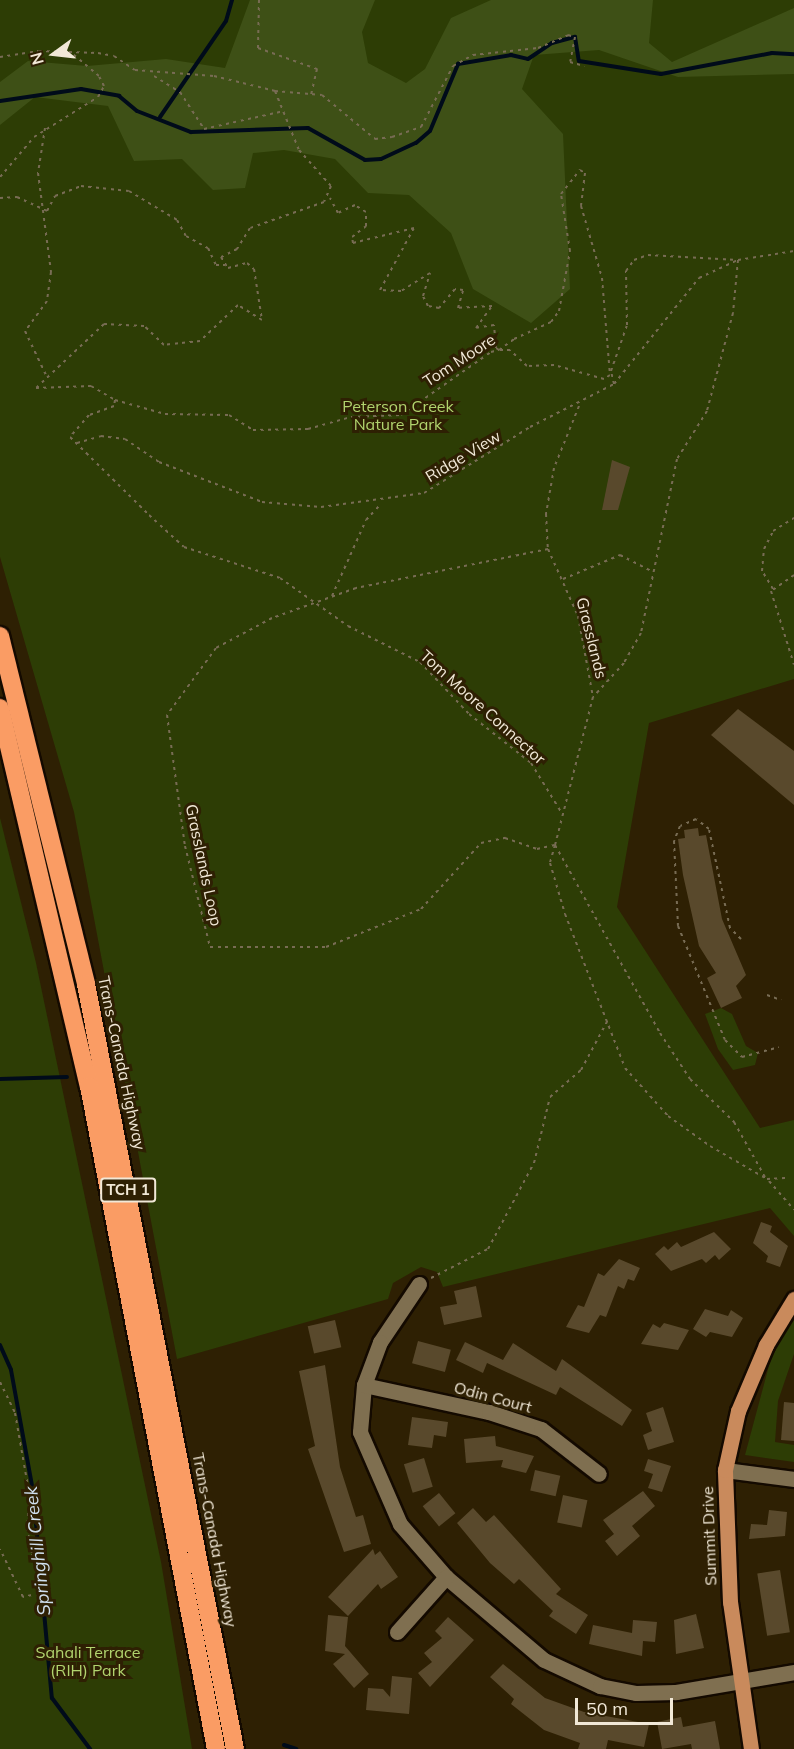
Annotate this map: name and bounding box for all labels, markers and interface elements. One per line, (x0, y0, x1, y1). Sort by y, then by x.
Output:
north arrow (24, 24, 84, 84)
text: N (25, 50, 48, 67)
street label: Tom Moore (419, 330, 499, 390)
park label: Peterson Creek Nature Park (342, 396, 454, 434)
street label: Ridge View (422, 426, 504, 486)
street label: Grasslands (573, 595, 611, 681)
street label: Tom Moore Connector (416, 646, 550, 768)
street label: Grasslands Loop (182, 802, 226, 928)
street label: Trans-Canada Highway (94, 974, 150, 1152)
road number: TCH 1 (100, 1178, 156, 1202)
street label: Odin Court (452, 1377, 534, 1417)
street label: Trans-Canada Highway (189, 1451, 241, 1629)
water label: Springhill Creek (20, 1485, 56, 1617)
street label: Summit Drive (698, 1486, 720, 1586)
park label: Sahali Terrace (RIH) Park (35, 1642, 141, 1680)
scale bar (578, 1686, 676, 1724)
text: 50 m (586, 1697, 628, 1720)

